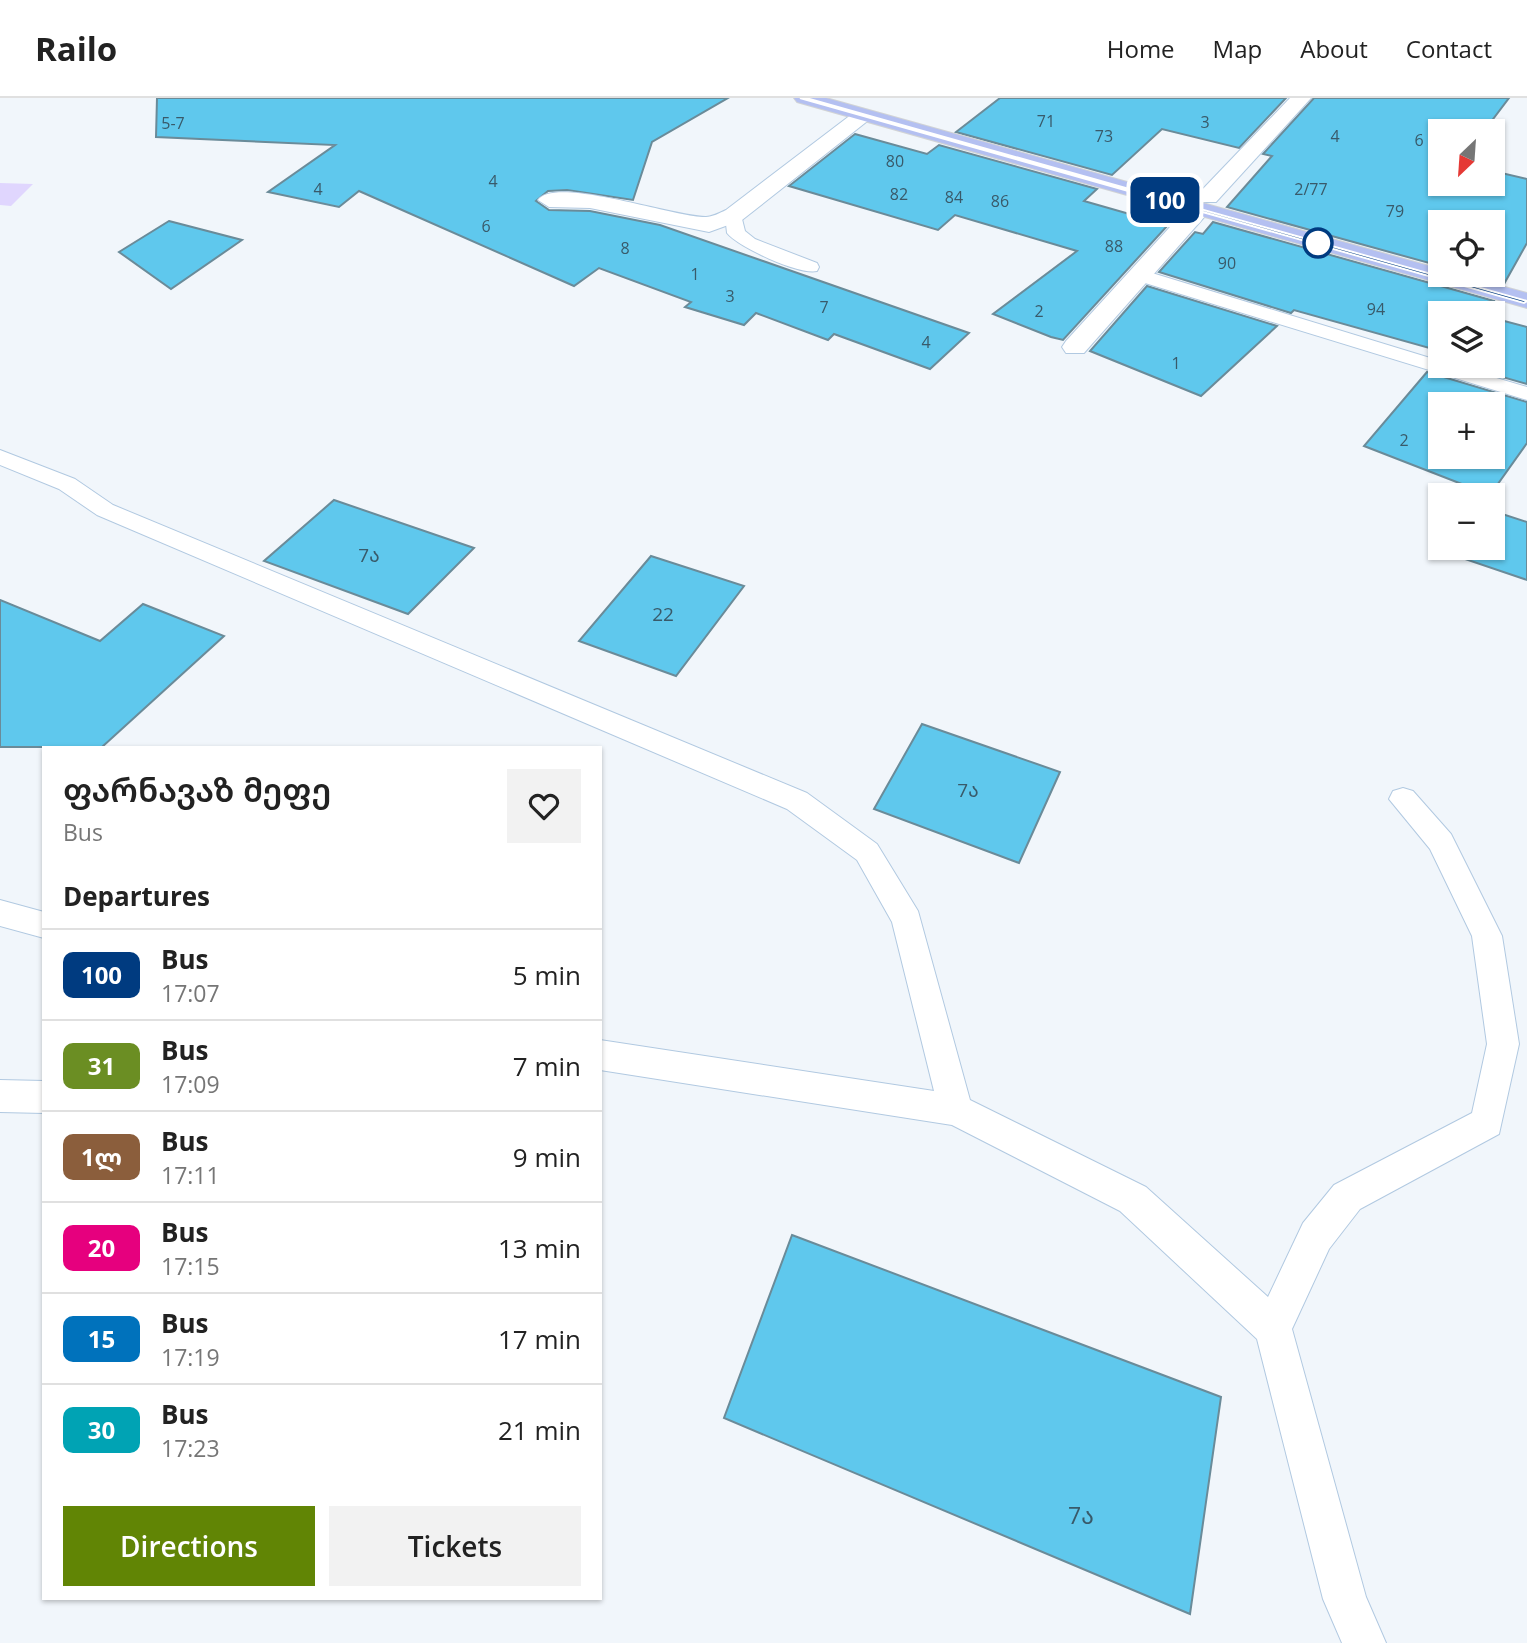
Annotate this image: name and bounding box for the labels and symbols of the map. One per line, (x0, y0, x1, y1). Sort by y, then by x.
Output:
house number: 71 (1037, 110, 1055, 132)
house number: 3 (1200, 111, 1210, 133)
house number: 5-7 (161, 112, 185, 134)
north arrow (1428, 119, 1505, 196)
house number: 73 (1095, 125, 1113, 147)
house number: 4 (1330, 125, 1340, 147)
house number: 6 (1414, 129, 1424, 151)
house number: 80 (886, 150, 904, 172)
house number: 4 (488, 170, 498, 192)
line badge: 100 (1125, 177, 1205, 223)
house number: 4 (313, 178, 323, 200)
house number: 2/77 (1294, 178, 1328, 200)
house number: 82 (890, 183, 908, 205)
house number: 84 (945, 186, 963, 208)
house number: 86 (991, 190, 1009, 212)
house number: 79 (1386, 200, 1404, 222)
house number: 6 (481, 215, 491, 237)
unlabelled marker (1303, 228, 1333, 258)
house number: 88 (1105, 235, 1123, 257)
house number: 8 (620, 237, 630, 259)
house number: 90 (1218, 252, 1236, 274)
house number: 1 (690, 263, 700, 285)
house number: 3 (725, 285, 735, 307)
house number: 7 (819, 296, 829, 318)
house number: 94 (1367, 298, 1385, 320)
house number: 2 (1034, 300, 1044, 322)
house number: 4 (921, 331, 931, 353)
house number: 1 (1171, 352, 1181, 374)
house number: 2 (1399, 429, 1409, 451)
house number: 7ა (358, 542, 380, 568)
house number: 22 (652, 601, 674, 627)
house number: 7ა (957, 777, 979, 803)
house number: 7ა (1068, 1499, 1094, 1531)

